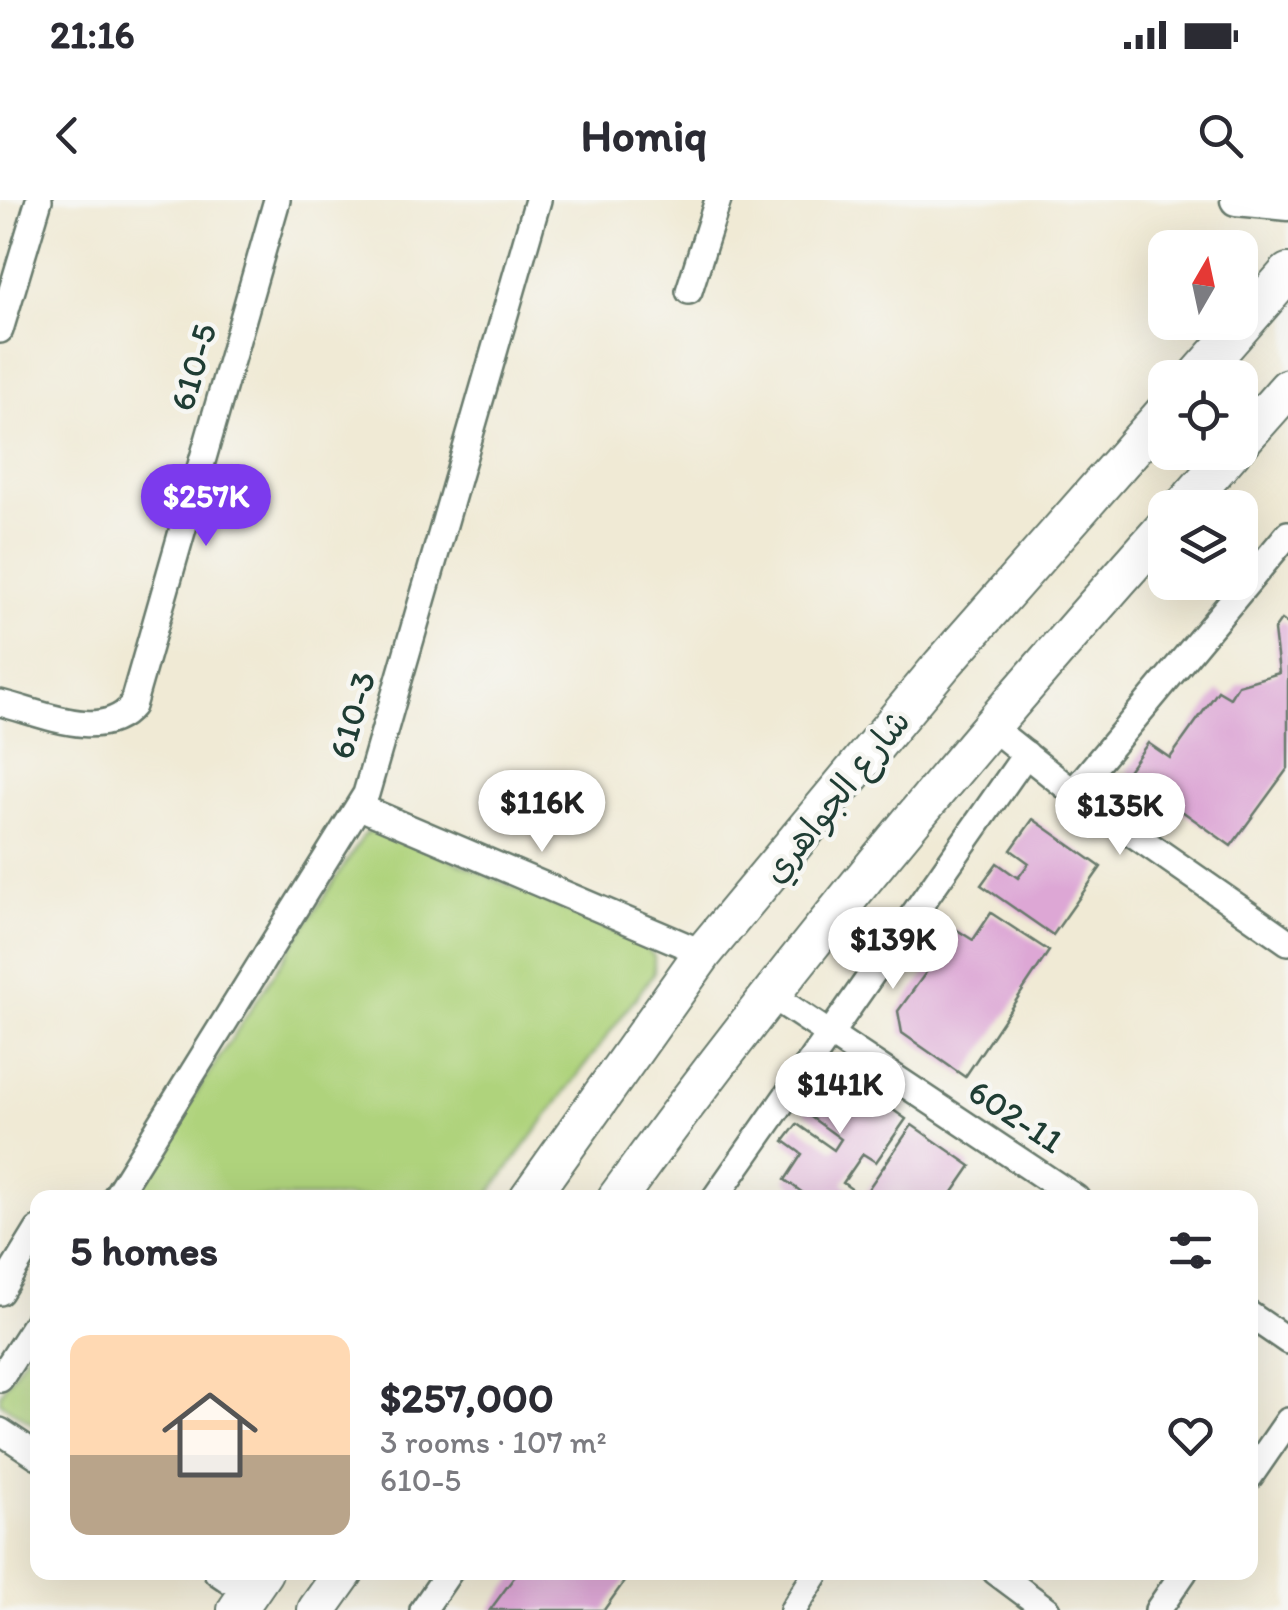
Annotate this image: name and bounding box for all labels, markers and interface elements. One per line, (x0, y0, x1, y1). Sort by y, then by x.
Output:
text: 21:16 (50, 12, 135, 58)
icon: back (40, 108, 95, 163)
text: Homiq (581, 108, 707, 162)
icon: search (1193, 108, 1248, 163)
north arrow (1148, 230, 1258, 340)
map controls (1148, 230, 1258, 600)
street label: 610-5 (161, 319, 225, 415)
button: locate (1148, 360, 1258, 470)
pin: $257K (136, 464, 276, 549)
text: $257K (163, 477, 249, 515)
button: layers (1148, 490, 1258, 600)
street label: 610-3 (319, 666, 385, 764)
street label: شارع الجواهري (753, 701, 922, 894)
pin: $116K (472, 770, 612, 855)
pin: $135K (1050, 773, 1190, 858)
text: $116K (500, 783, 584, 821)
text: $135K (1077, 786, 1163, 824)
pin: $139K (823, 907, 963, 992)
text: $139K (850, 920, 936, 958)
pin: $141K (770, 1052, 910, 1137)
text: $141K (797, 1065, 883, 1103)
street label: 602-11 (961, 1070, 1071, 1162)
icon: filters (1163, 1223, 1218, 1278)
text: 5 homes (70, 1225, 218, 1276)
text: $257,000 (380, 1372, 554, 1423)
icon: home (150, 1375, 270, 1495)
icon: heart (1163, 1408, 1218, 1463)
text: 3 rooms · 107 m² (380, 1423, 607, 1461)
text: 610-5 (380, 1461, 461, 1499)

